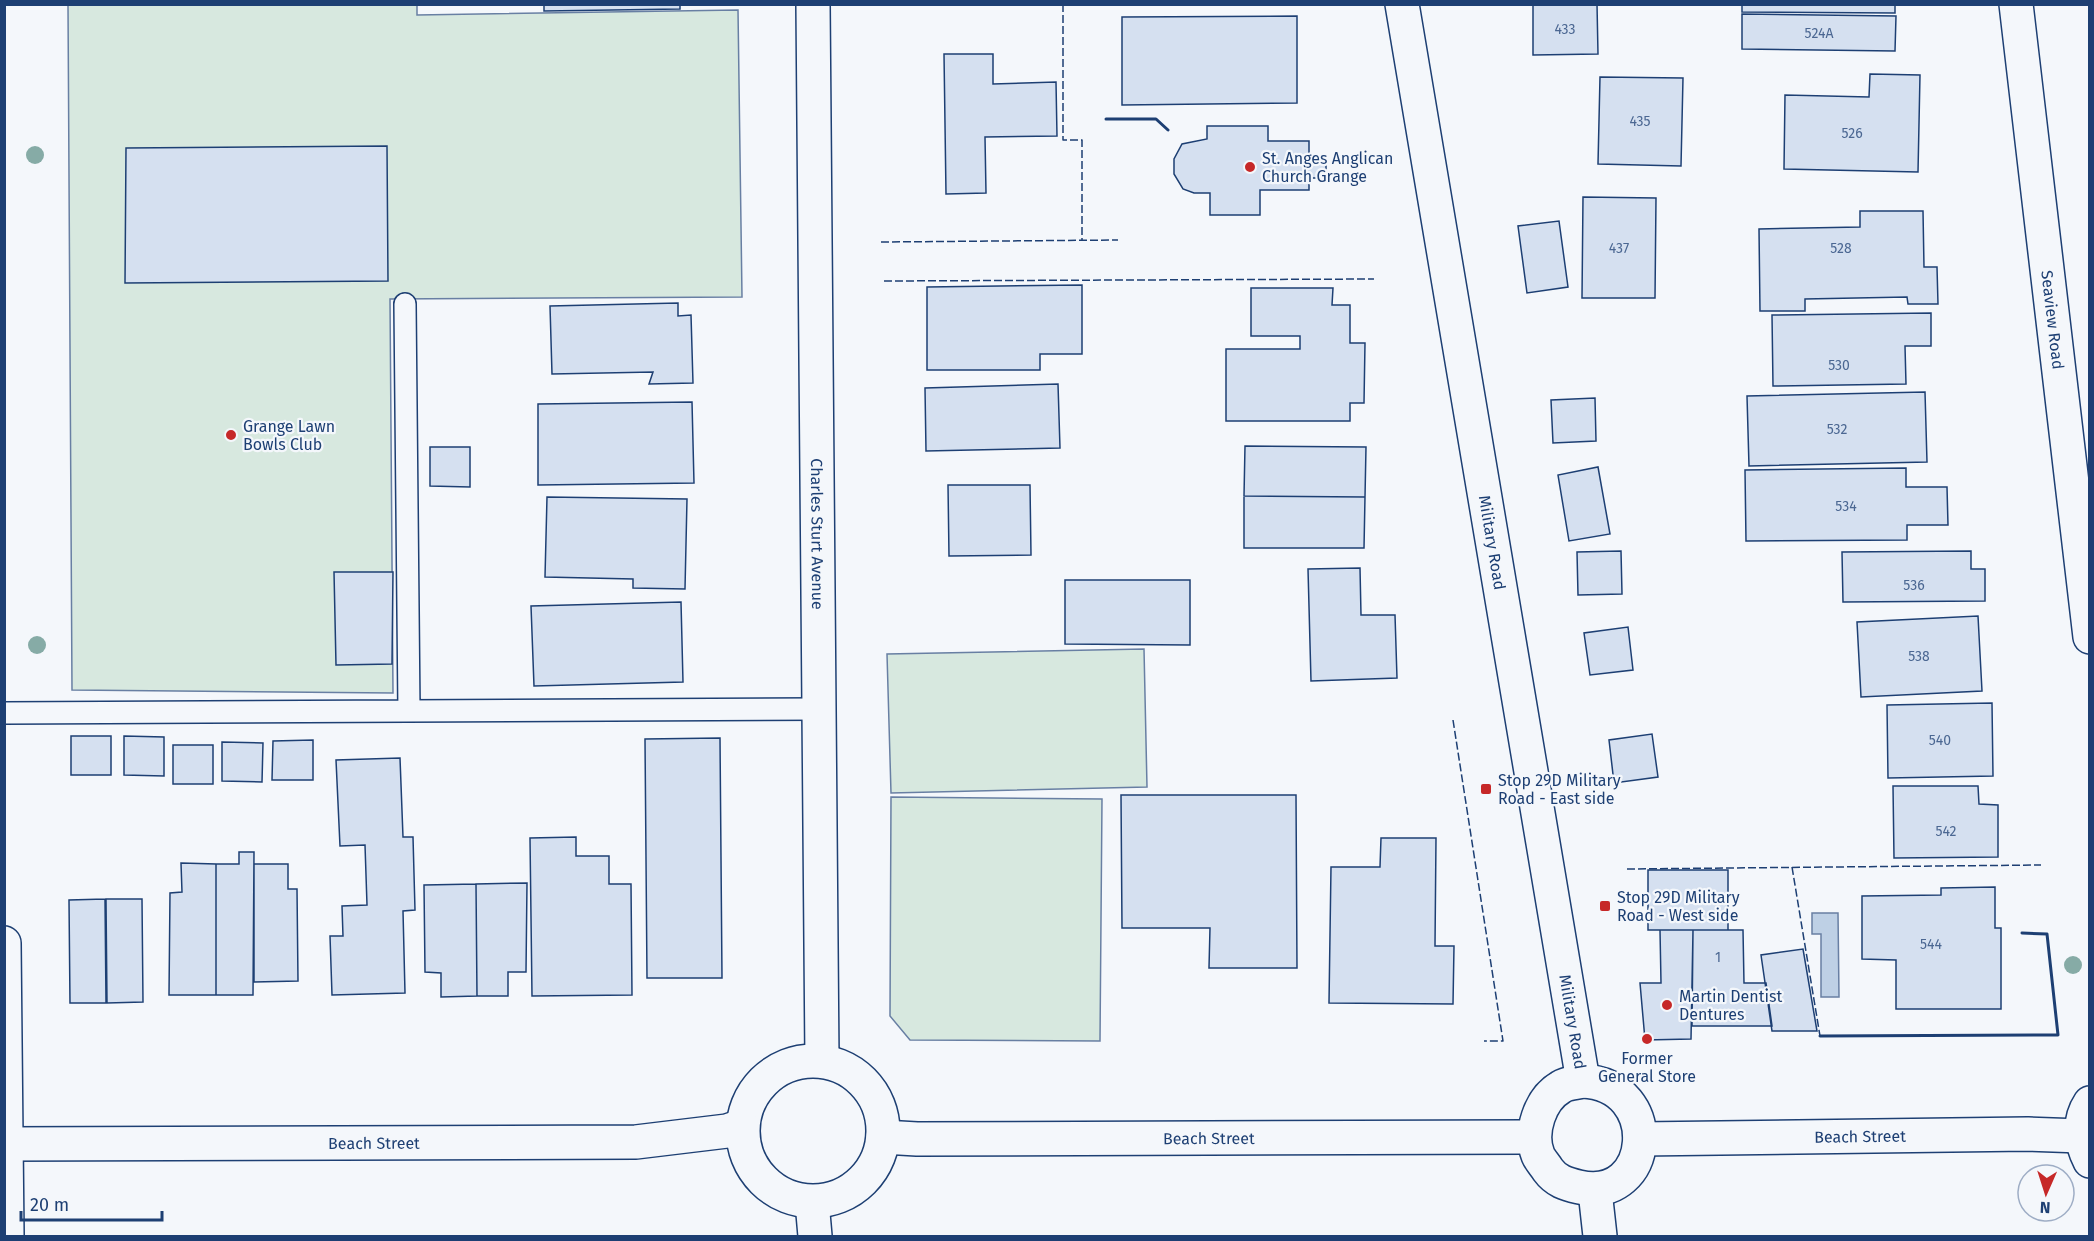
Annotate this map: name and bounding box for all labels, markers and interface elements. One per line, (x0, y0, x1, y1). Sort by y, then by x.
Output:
house number: 433 (1554, 21, 1576, 38)
house number: 524A (1805, 25, 1833, 42)
house number: 435 (1629, 113, 1651, 130)
house number: 526 (1841, 125, 1863, 142)
place label: St. Anges Anglican Church Grange (1262, 149, 1393, 186)
marker: St. Anges Anglican Church Grange (1243, 160, 1257, 174)
house number: 437 (1609, 240, 1629, 257)
house number: 528 (1830, 240, 1852, 257)
street label: Seaview Road (2038, 269, 2068, 370)
house number: 530 (1828, 357, 1850, 374)
place label: Grange Lawn Bowls Club (243, 417, 335, 454)
house number: 532 (1827, 421, 1847, 438)
marker: Grange Lawn Bowls Club (224, 428, 238, 442)
street label: Charles Sturt Avenue (807, 458, 828, 610)
street label: Military Road (1475, 494, 1510, 591)
house number: 534 (1835, 498, 1857, 515)
house number: 536 (1903, 577, 1925, 594)
house number: 538 (1908, 648, 1930, 665)
house number: 540 (1929, 732, 1951, 749)
place label: Stop 29D Military Road - East side (1498, 771, 1621, 808)
marker: Stop 29D Military Road - East side (1479, 782, 1493, 796)
house number: 542 (1935, 823, 1957, 840)
place label: Stop 29D Military Road - West side (1617, 888, 1740, 925)
marker: Stop 29D Military Road - West side (1598, 899, 1612, 913)
house number: 544 (1920, 936, 1943, 953)
house number: 1 (1715, 949, 1721, 966)
street label: Military Road (1556, 973, 1590, 1071)
place label: Martin Dentist Dentures (1679, 987, 1782, 1024)
marker: Martin Dentist Dentures (1660, 998, 1674, 1012)
marker: Former General Store (1640, 1032, 1654, 1046)
place label: Former General Store (1598, 1049, 1696, 1086)
street label: Beach Street (1814, 1126, 1906, 1146)
street label: Beach Street (1163, 1128, 1255, 1148)
street label: Beach Street (328, 1133, 420, 1152)
north arrow (2016, 1163, 2076, 1223)
scale bar (21, 1184, 162, 1222)
text: 20 m (30, 1194, 69, 1216)
text: N (2039, 1198, 2051, 1217)

